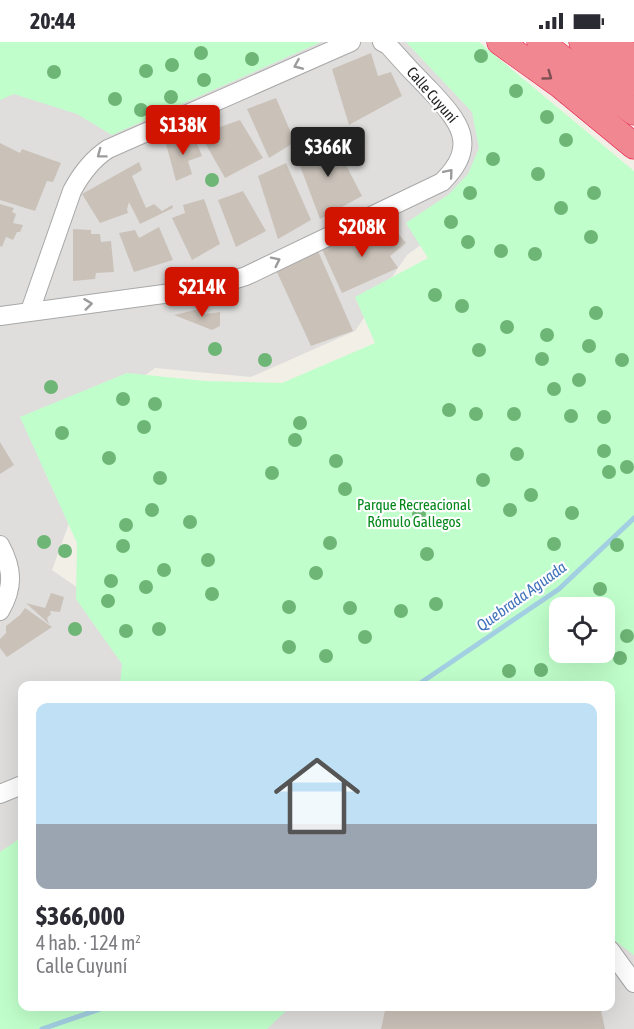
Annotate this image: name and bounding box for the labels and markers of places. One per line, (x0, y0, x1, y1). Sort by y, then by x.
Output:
pin: $138K (141, 105, 225, 156)
pin: $366K (286, 127, 370, 178)
pin: $208K (320, 207, 404, 258)
pin: $214K (160, 267, 244, 318)

